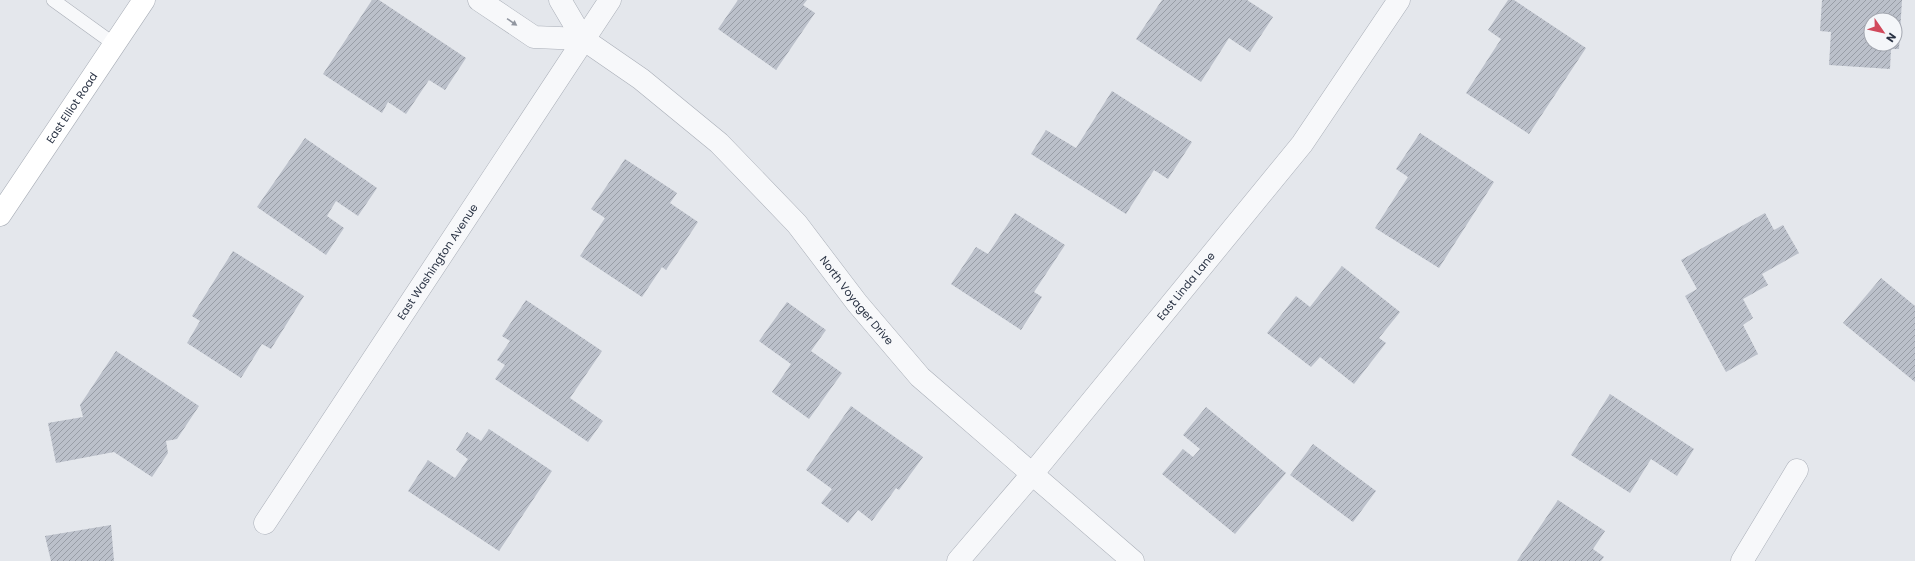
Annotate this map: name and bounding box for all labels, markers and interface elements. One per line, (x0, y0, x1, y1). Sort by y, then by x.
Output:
north arrow (1863, 12, 1903, 52)
one-way arrow (506, 18, 517, 26)
text: N (1882, 30, 1900, 45)
street label: East Elliot Road (42, 69, 101, 146)
street label: East Washington Avenue (393, 200, 482, 323)
street label: East Linda Lane (1153, 248, 1219, 324)
street label: North Voyager Drive (816, 253, 897, 348)

